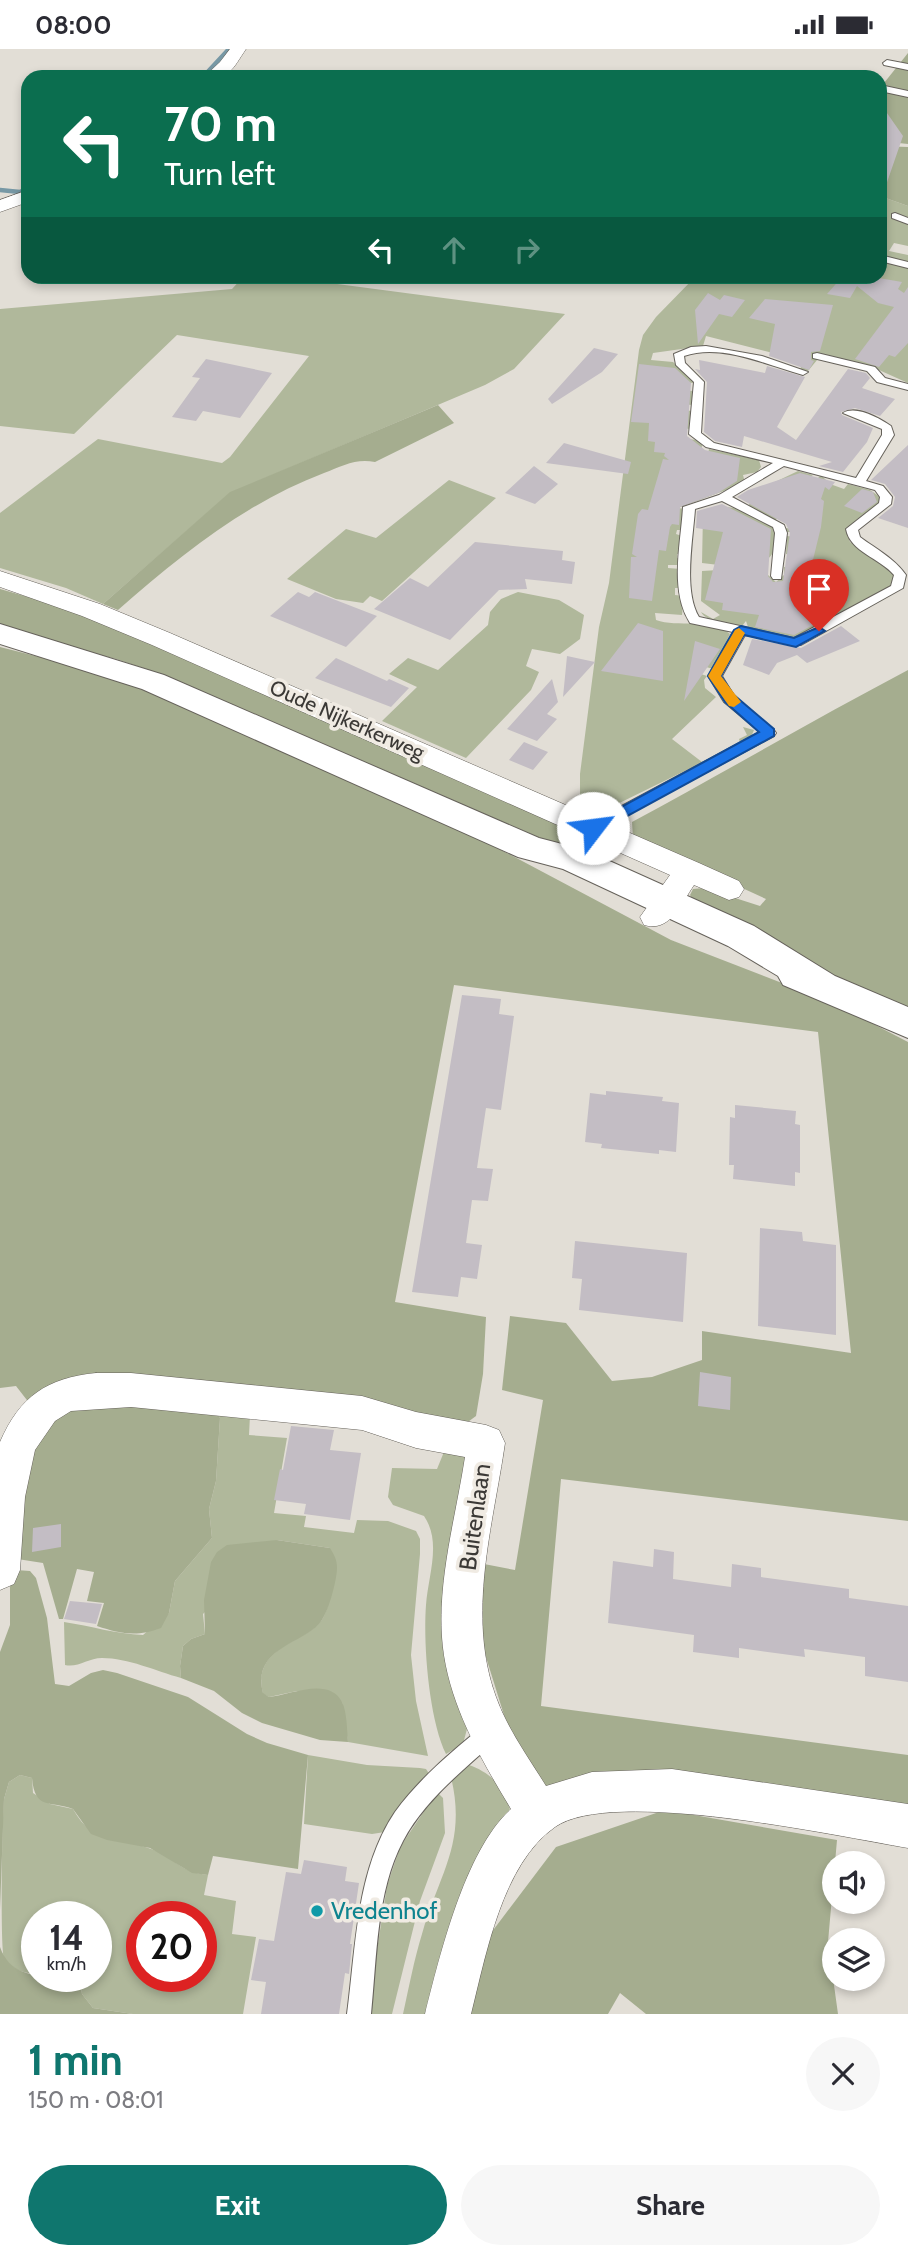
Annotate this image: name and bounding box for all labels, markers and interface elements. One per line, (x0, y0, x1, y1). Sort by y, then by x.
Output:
text: 08:00 (35, 9, 112, 41)
text: 70 m (164, 94, 277, 153)
icon: left (49, 98, 140, 189)
text: Turn left (164, 154, 275, 193)
icon: left (362, 231, 400, 269)
icon: ahead (435, 231, 473, 269)
icon: right (508, 231, 546, 269)
pin (789, 559, 849, 631)
icon: arrive (800, 570, 838, 608)
street label: Oude Nijkerkerweg (266, 674, 429, 766)
position arrow (556, 791, 630, 865)
street label: Buitenlaan (453, 1462, 496, 1572)
map controls (822, 1851, 885, 1991)
button: sound (822, 1851, 885, 1914)
place label: Vredenhof (331, 1896, 437, 1925)
speed limit sign: 20 (126, 1901, 217, 1992)
marker: Vredenhof (309, 1903, 325, 1919)
text: 14 (49, 1916, 84, 1959)
button: layers (822, 1928, 885, 1991)
text: km/h (47, 1953, 86, 1975)
text: 1 min (28, 2034, 123, 2086)
button: close (806, 2037, 880, 2111)
text: 150 m · 08:01 (28, 2086, 164, 2114)
button: Exit (28, 2165, 447, 2245)
button: Share (461, 2165, 880, 2245)

